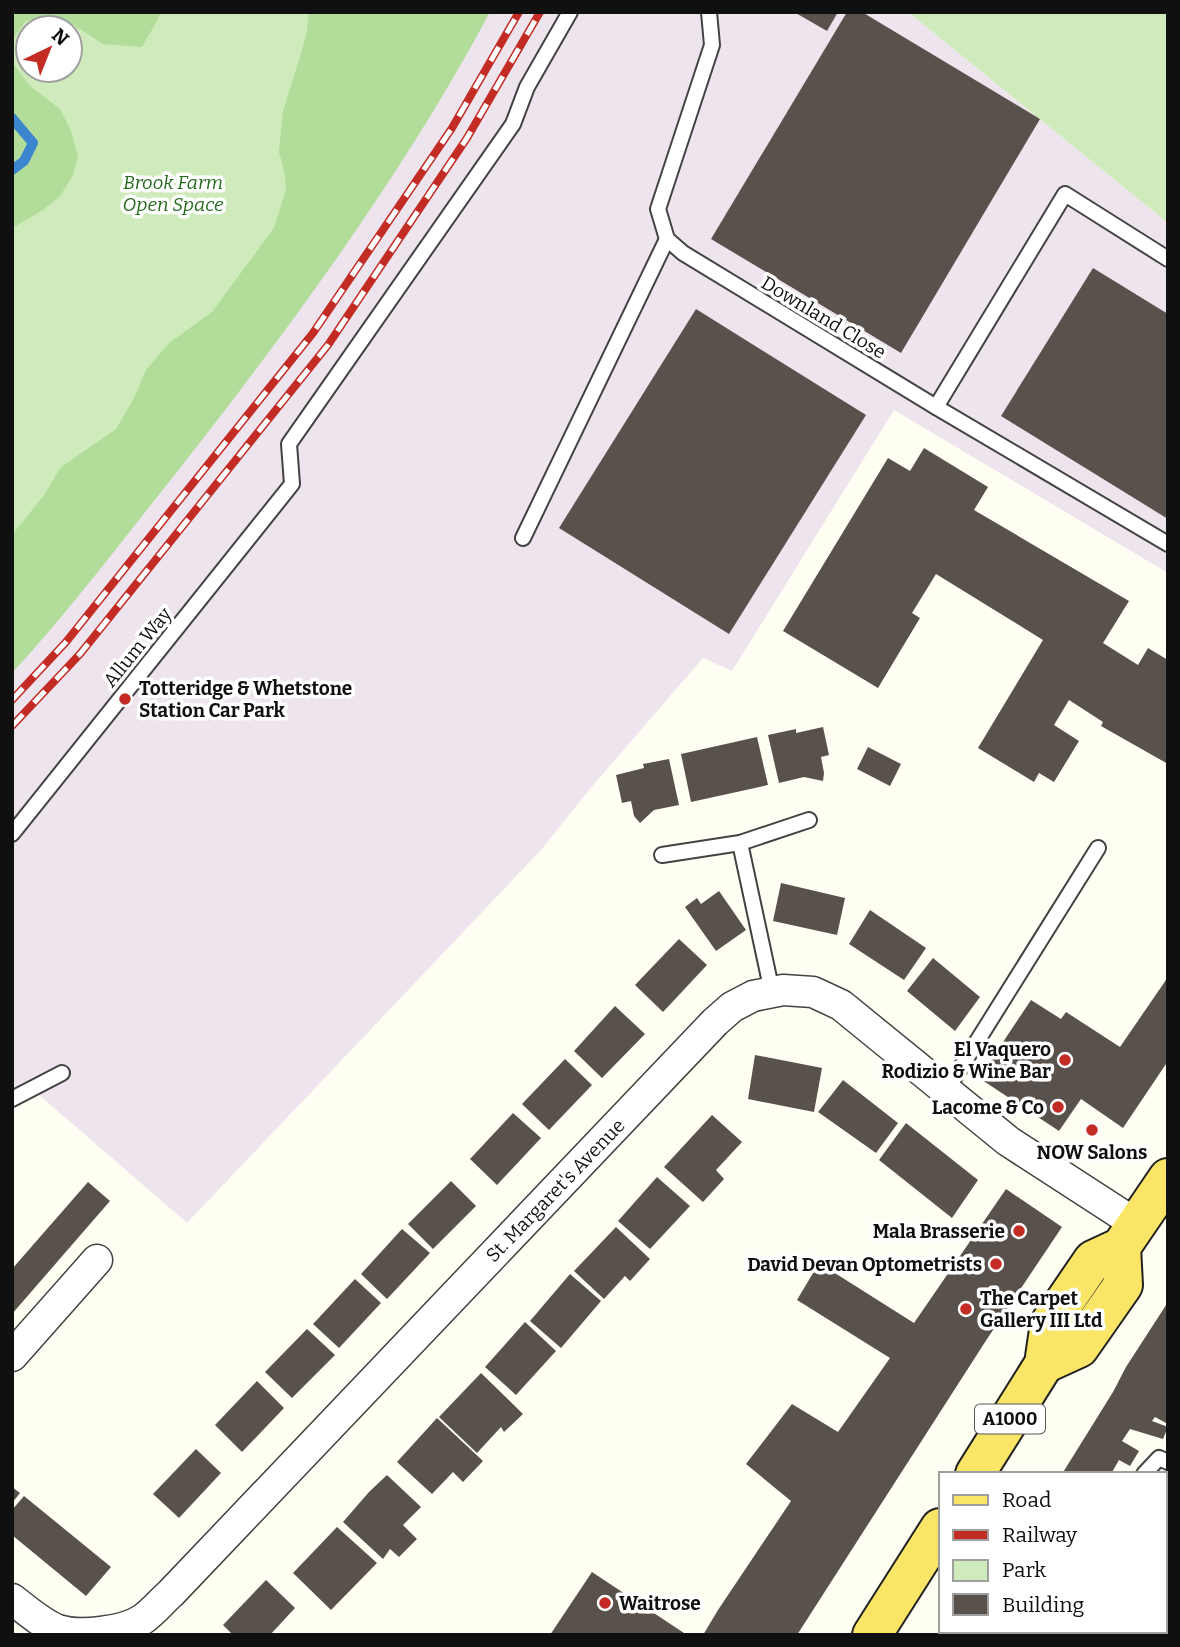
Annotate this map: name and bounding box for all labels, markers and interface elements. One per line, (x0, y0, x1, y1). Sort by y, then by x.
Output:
north arrow (14, 14, 84, 84)
text: N (47, 24, 74, 51)
park label: Brook Farm Open Space (123, 171, 224, 216)
street label: Downland Close (757, 271, 890, 364)
street label: Allum Way (98, 602, 177, 692)
place label: Totteridge & Whetstone Station Car Park (139, 677, 352, 722)
marker: Totteridge & Whetstone Station Car Park (117, 691, 133, 707)
place label: El Vaquero Rodizio & Wine Bar (881, 1038, 1051, 1083)
marker: El Vaquero Rodizio & Wine Bar (1057, 1052, 1073, 1068)
place label: Lacome & Co (932, 1096, 1044, 1119)
marker: Lacome & Co (1050, 1099, 1066, 1115)
street label: St. Margaret's Avenue (481, 1114, 630, 1267)
marker: NOW Salons (1084, 1122, 1100, 1138)
place label: NOW Salons (1037, 1141, 1147, 1164)
place label: Mala Brasserie (873, 1220, 1005, 1243)
marker: Mala Brasserie (1011, 1223, 1027, 1239)
place label: David Devan Optometrists (747, 1253, 982, 1276)
marker: David Devan Optometrists (988, 1256, 1004, 1272)
place label: The Carpet Gallery III Ltd (980, 1287, 1103, 1332)
marker: The Carpet Gallery III Ltd (958, 1301, 974, 1317)
road number: A1000 (975, 1404, 1045, 1434)
legend (939, 1472, 1166, 1633)
text: Road (1002, 1487, 1051, 1513)
text: Railway (1002, 1522, 1078, 1548)
text: Park (1002, 1557, 1046, 1583)
place label: Waitrose (619, 1592, 701, 1615)
text: Building (1002, 1592, 1085, 1618)
marker: Waitrose (597, 1595, 613, 1611)

